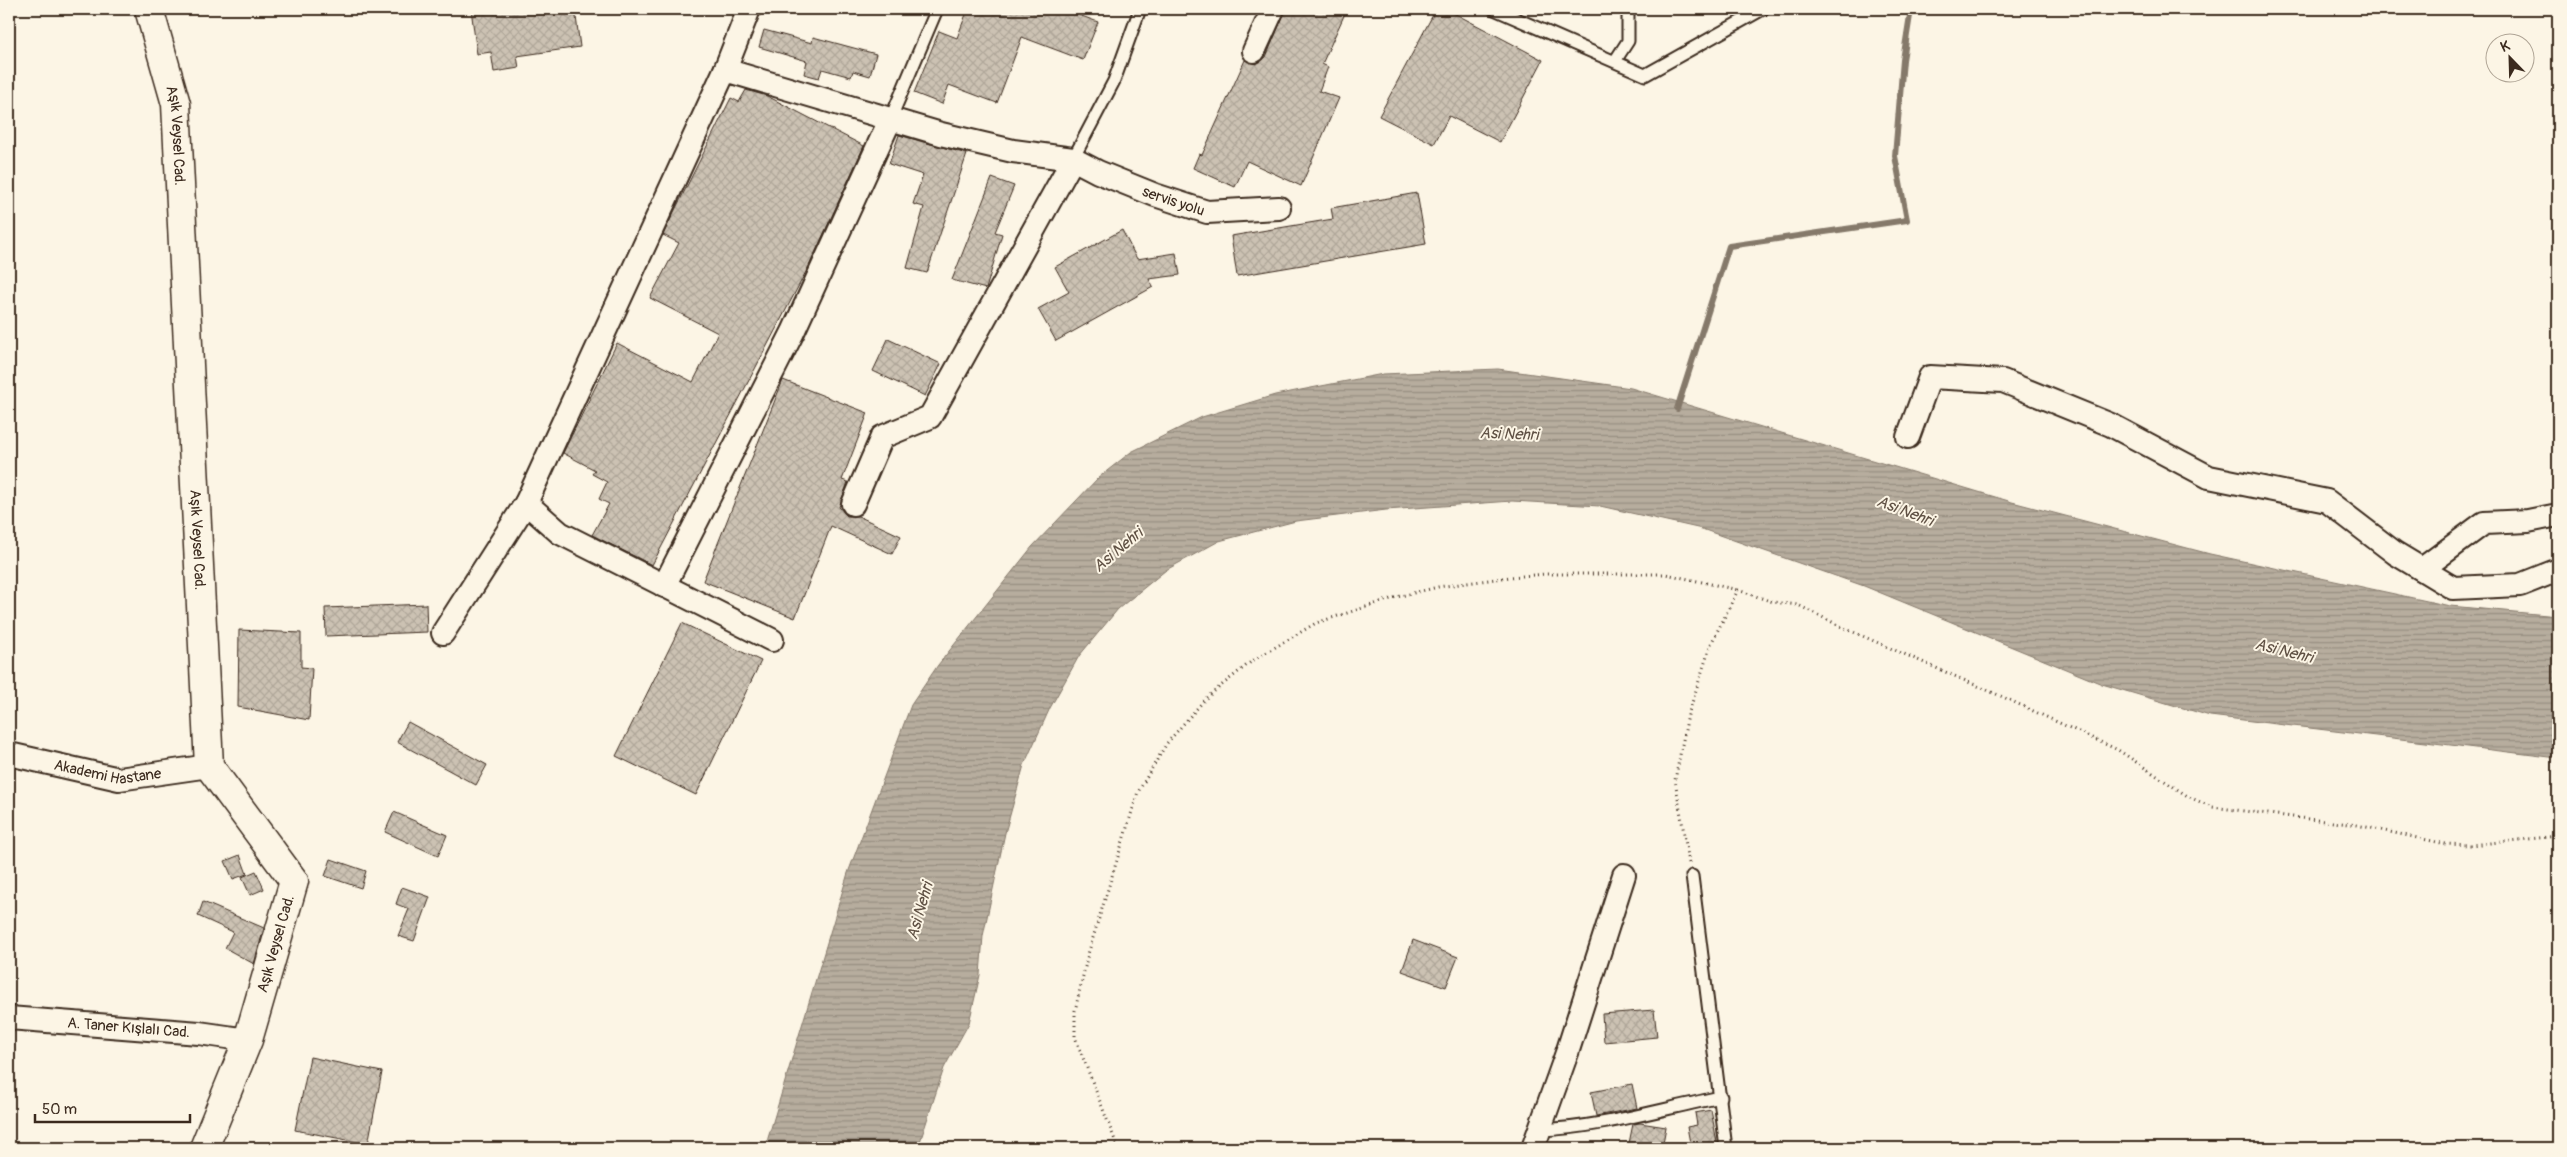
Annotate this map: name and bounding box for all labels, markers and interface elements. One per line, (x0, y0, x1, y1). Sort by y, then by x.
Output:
north arrow (2484, 32, 2534, 82)
text: K (2498, 37, 2513, 56)
street label: Aşık Veysel Cad. (162, 83, 190, 186)
street label: servis yolu (1140, 181, 1207, 220)
water label: Asi Nehri (1479, 423, 1541, 445)
street label: Aşık Veysel Cad. (186, 489, 210, 590)
water label: Asi Nehri (1874, 491, 1938, 532)
water label: Asi Nehri (1089, 522, 1149, 577)
water label: Asi Nehri (2253, 634, 2317, 668)
street label: Akademi Hastane (52, 755, 163, 788)
water label: Asi Nehri (902, 878, 938, 942)
street label: Aşık Veysel Cad. (253, 893, 299, 995)
street label: A. Taner Kışlalı Cad. (67, 1013, 191, 1042)
scale bar (35, 1092, 190, 1124)
text: 50 m (42, 1100, 77, 1119)

